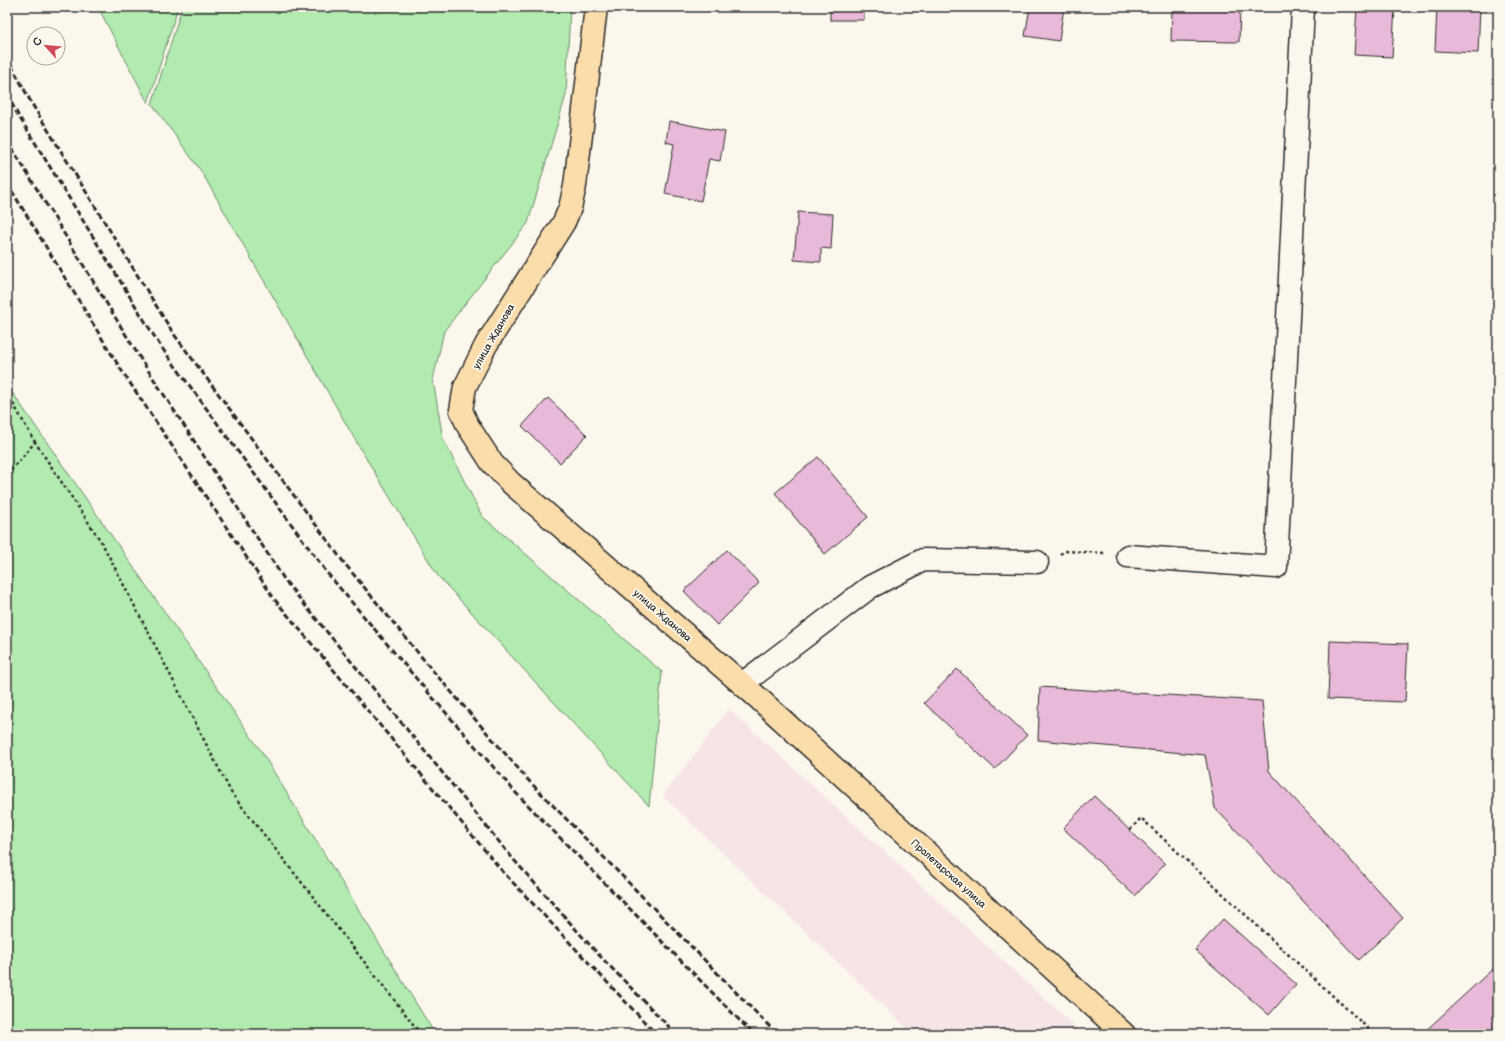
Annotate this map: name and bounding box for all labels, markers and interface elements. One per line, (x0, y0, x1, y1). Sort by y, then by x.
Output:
north arrow (26, 26, 66, 66)
text: С (30, 35, 45, 48)
street label: улица Жданова (470, 302, 517, 371)
street label: улица Жданова (631, 587, 694, 644)
street label: Пролетарская улица (908, 837, 989, 911)

